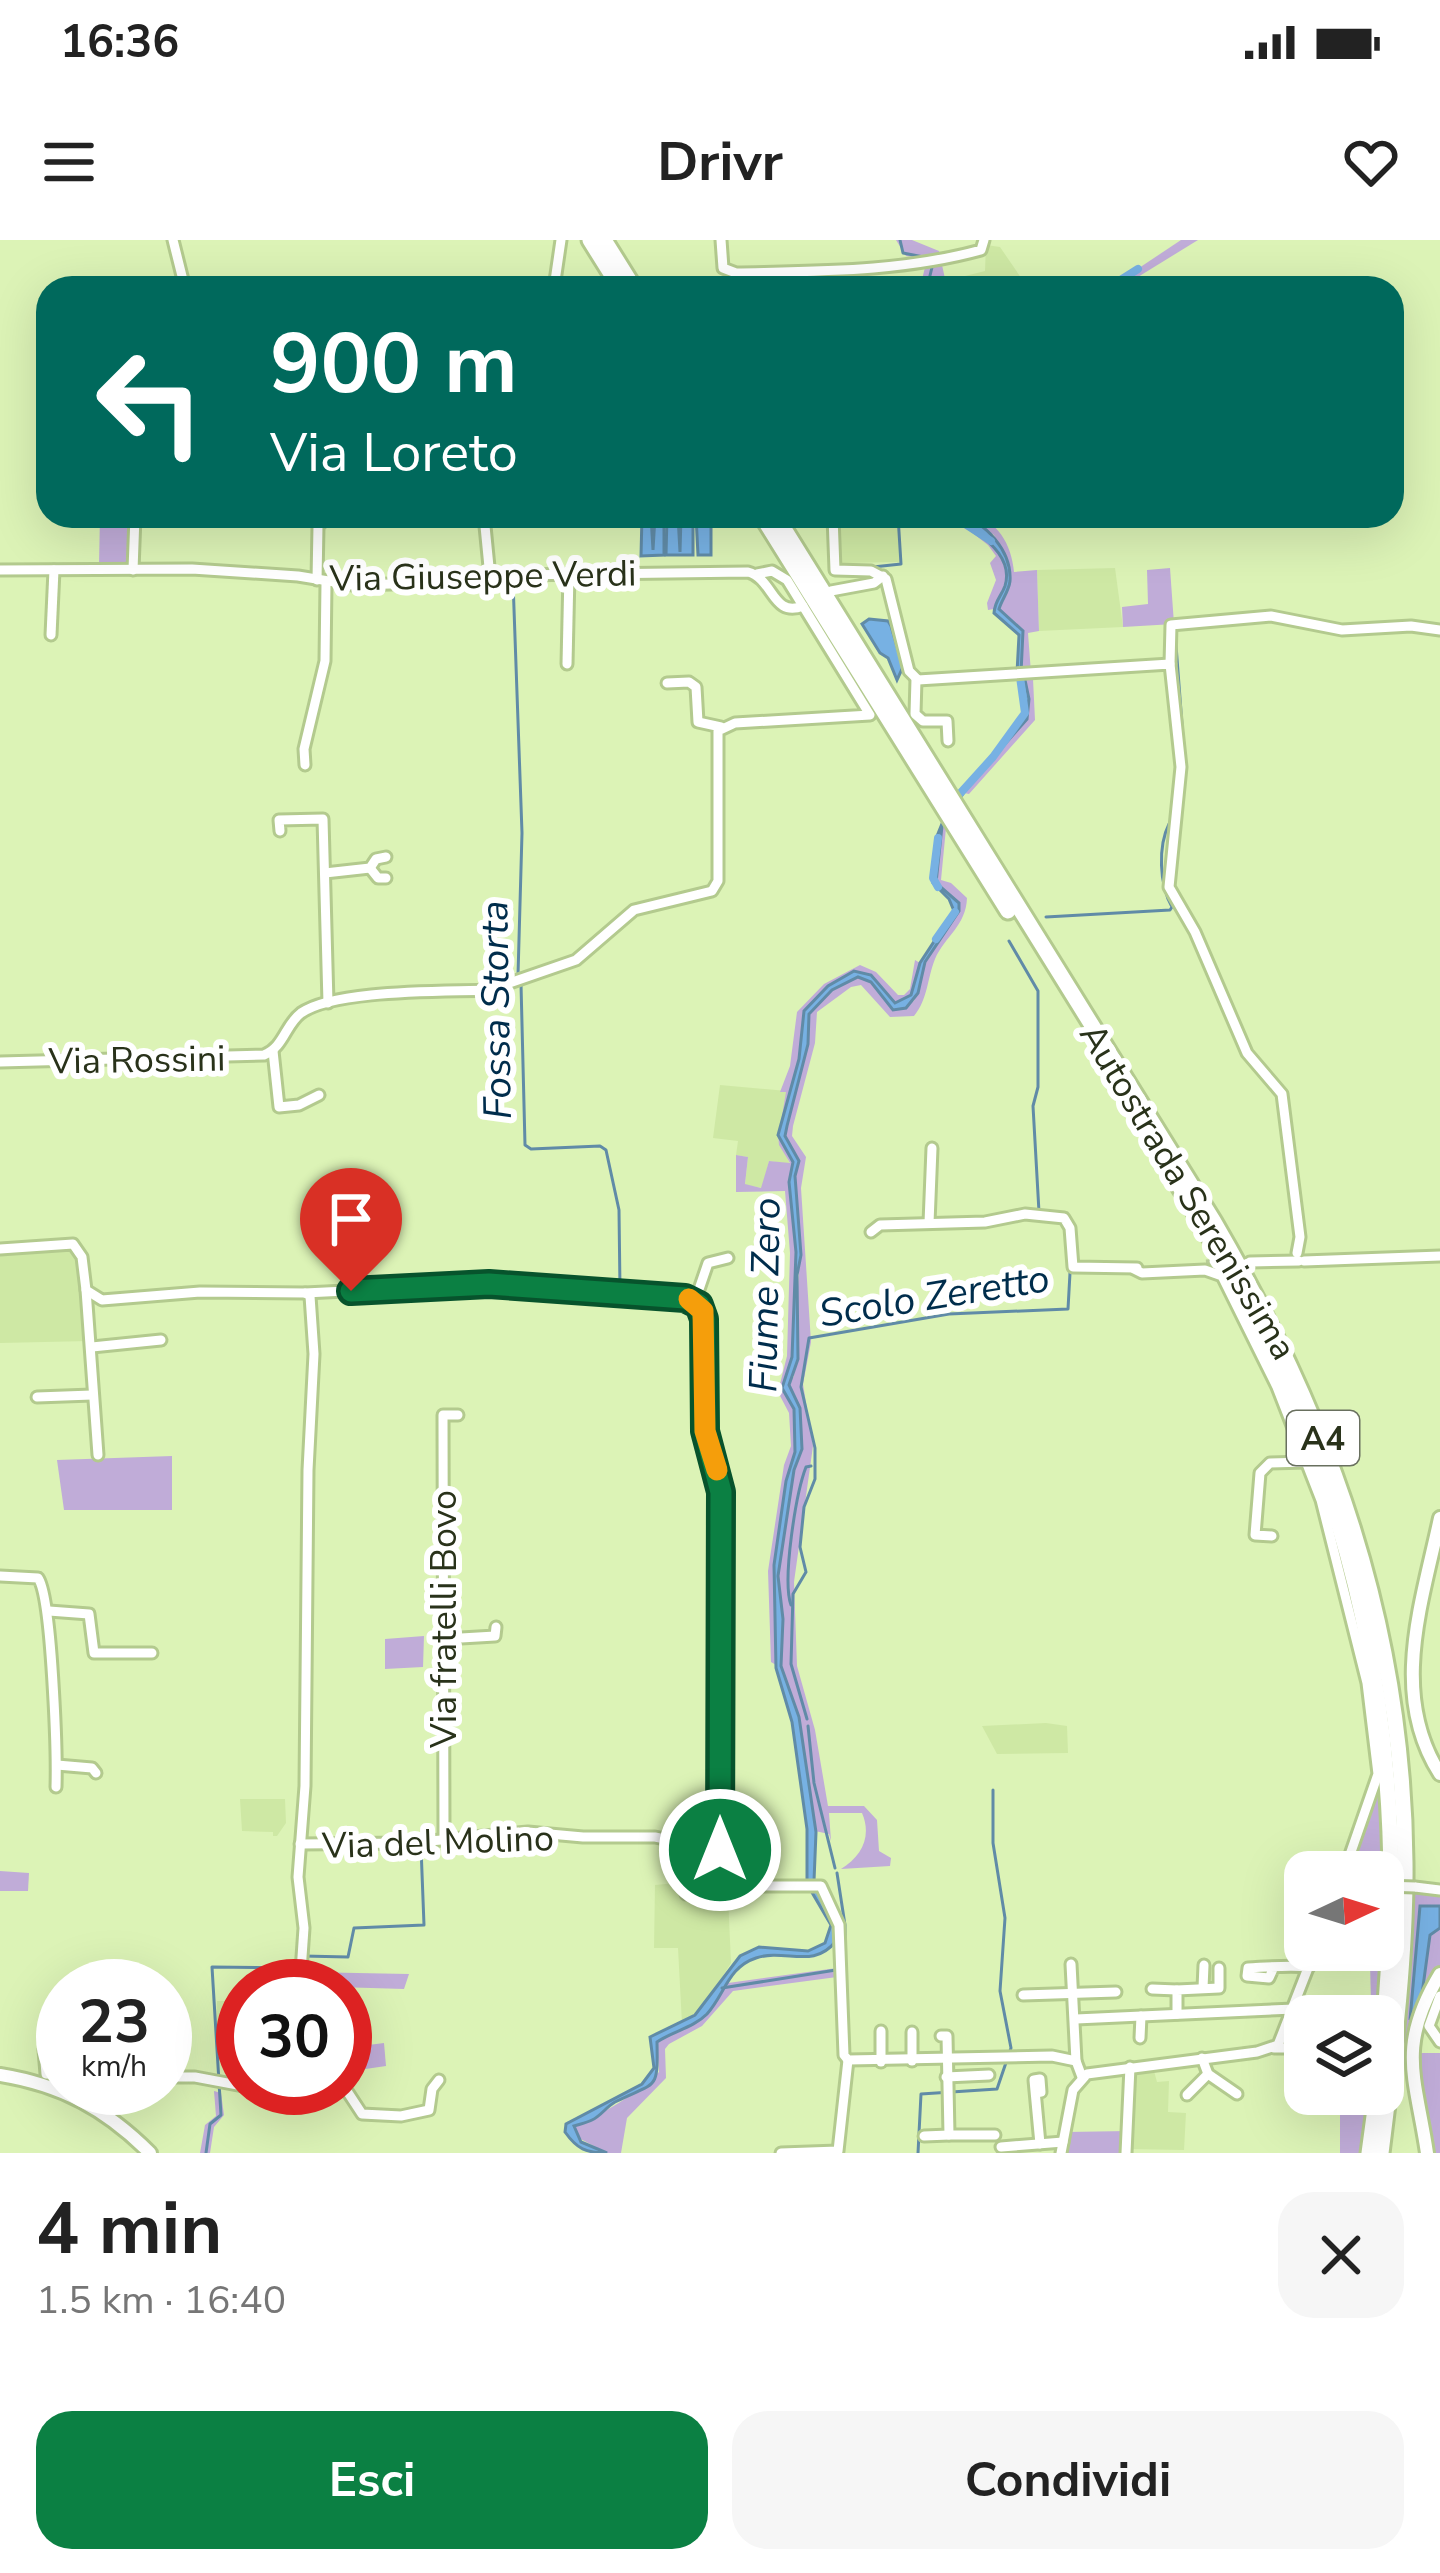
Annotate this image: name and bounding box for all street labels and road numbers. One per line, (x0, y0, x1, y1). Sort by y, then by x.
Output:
street label: Via Giuseppe Verdi (328, 549, 637, 604)
street label: Autostrada Serenissima (1068, 1014, 1308, 1369)
street label: Via Rossini (47, 1034, 226, 1087)
road number: A4 (1287, 1411, 1359, 1465)
street label: Via fratelli Bovo (420, 1490, 469, 1749)
street label: Via del Molino (320, 1814, 555, 1871)

